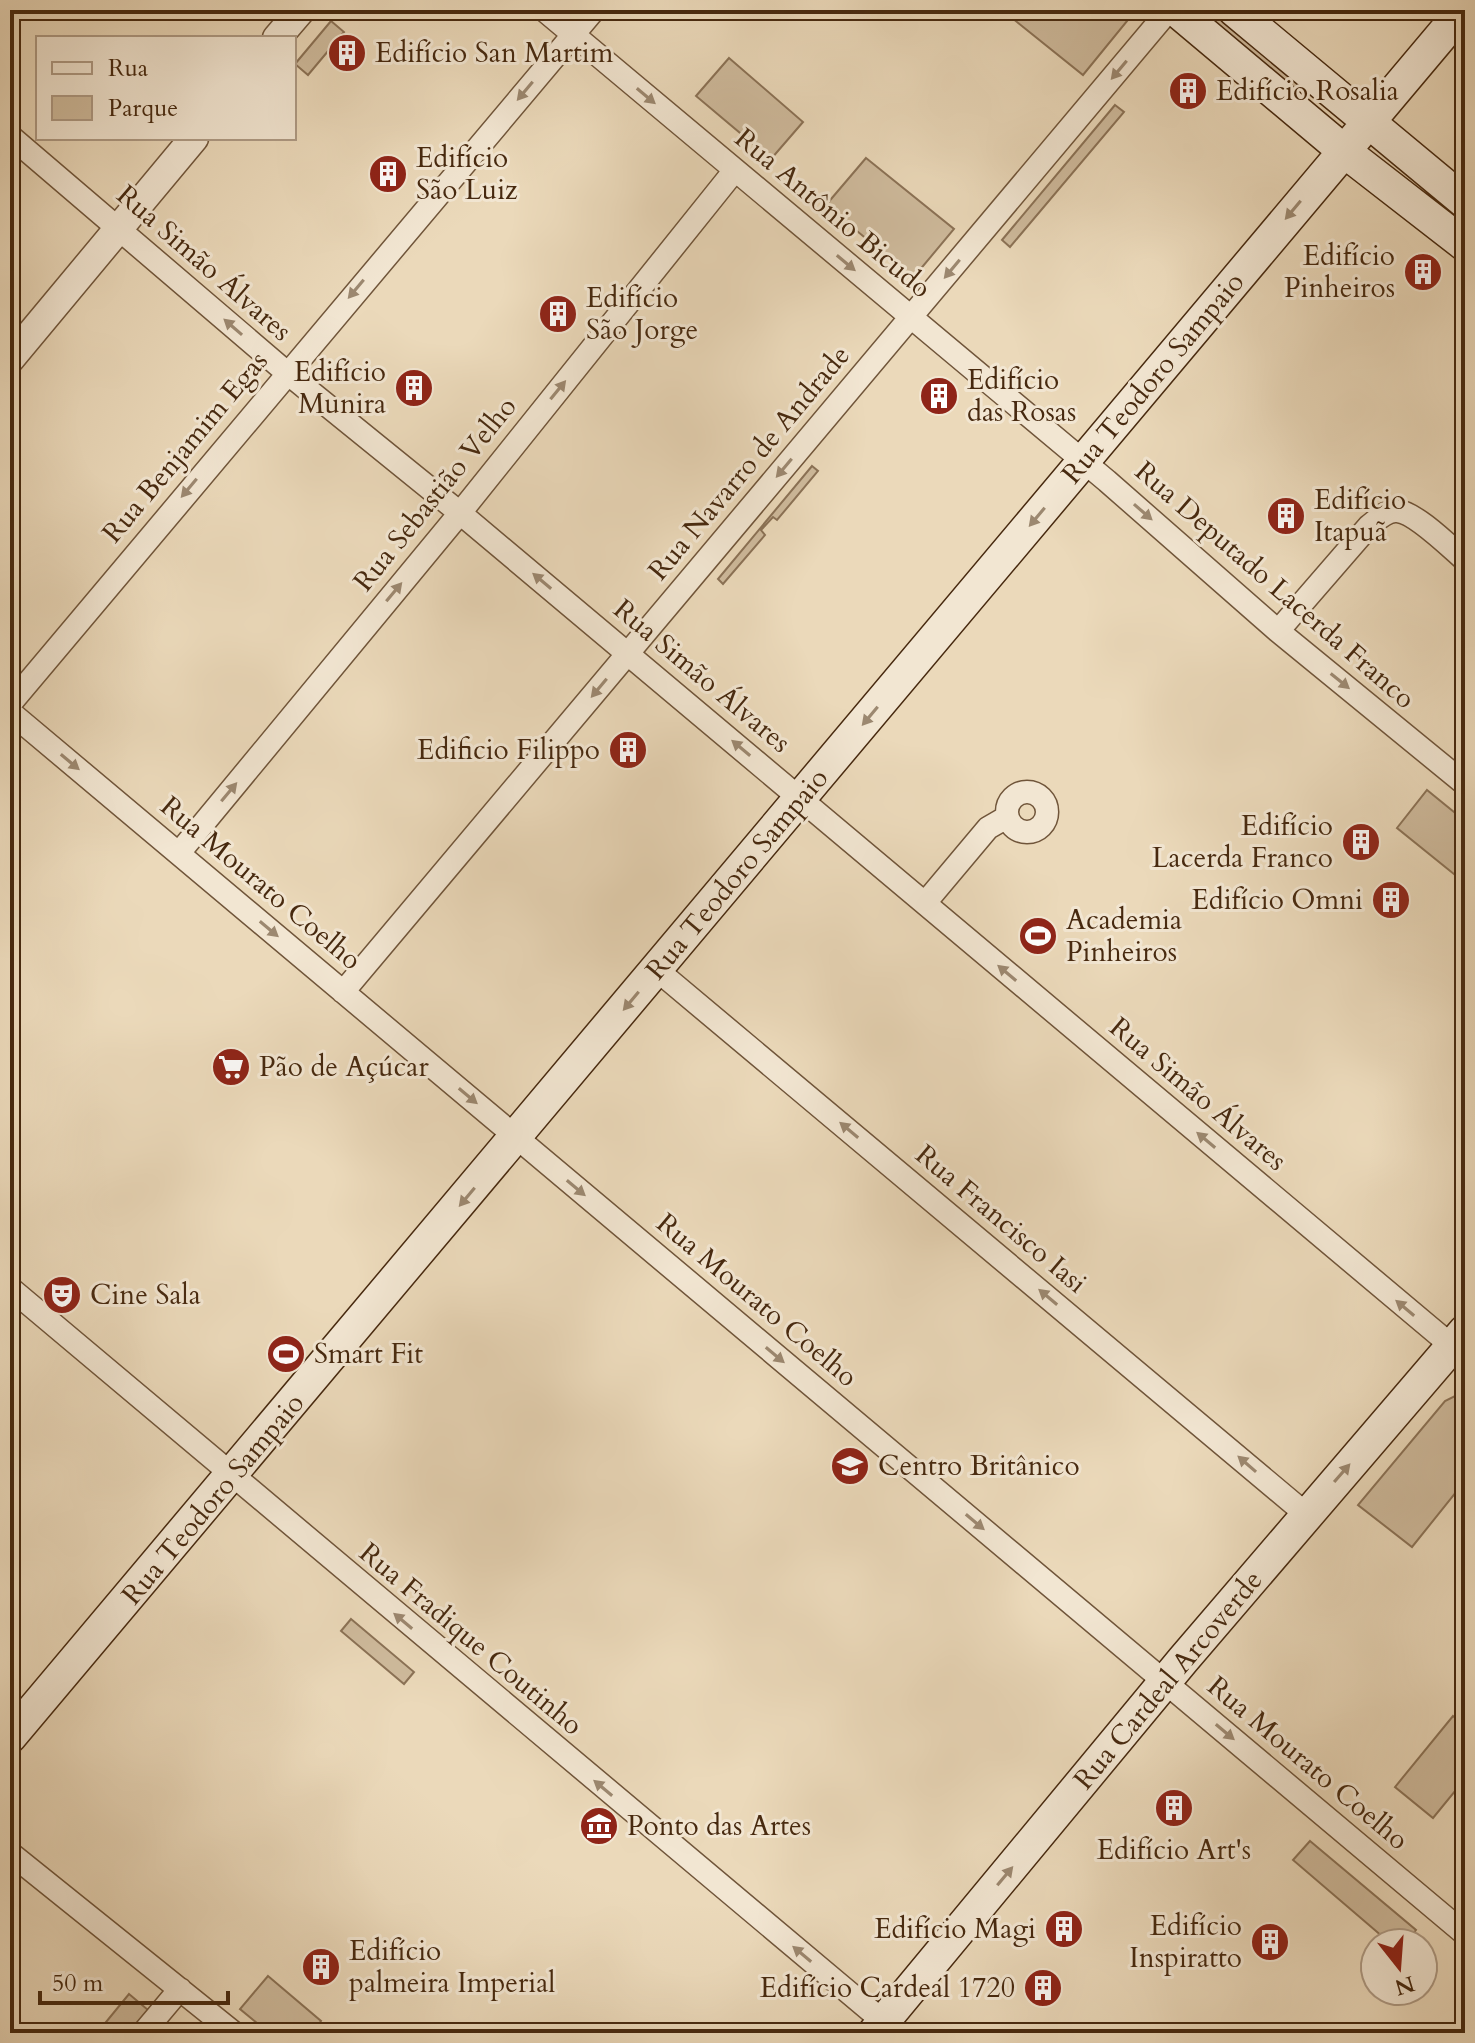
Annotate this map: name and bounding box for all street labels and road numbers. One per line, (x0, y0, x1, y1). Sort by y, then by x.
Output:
street label: Rua Antônio Bicudo (727, 119, 939, 307)
street label: Rua Simão Álvares (108, 176, 300, 350)
street label: Rua Teodoro Sampaio (1053, 264, 1253, 492)
street label: Rua Navarro de Andrade (639, 338, 859, 588)
street label: Rua Benjamim Egas (94, 343, 276, 551)
street label: Rua Sebastião Velho (345, 389, 525, 599)
street label: Rua Deputado Lacerda Franco (1127, 453, 1423, 717)
street label: Rua Simão Álvares (605, 591, 799, 761)
street label: Rua Teodoro Sampaio (637, 760, 837, 988)
street label: Rua Mourato Coelho (152, 787, 370, 979)
street label: Rua Simão Álvares (1101, 1009, 1295, 1179)
street label: Rua Francisco Iasi (907, 1136, 1095, 1302)
street label: Rua Mourato Coelho (648, 1204, 866, 1396)
street label: Rua Teodoro Sampaio (113, 1385, 313, 1613)
street label: Rua Fradique Coutinho (351, 1534, 591, 1744)
street label: Rua Cardeal Arcoverde (1065, 1562, 1271, 1798)
street label: Rua Mourato Coelho (1199, 1667, 1417, 1859)

